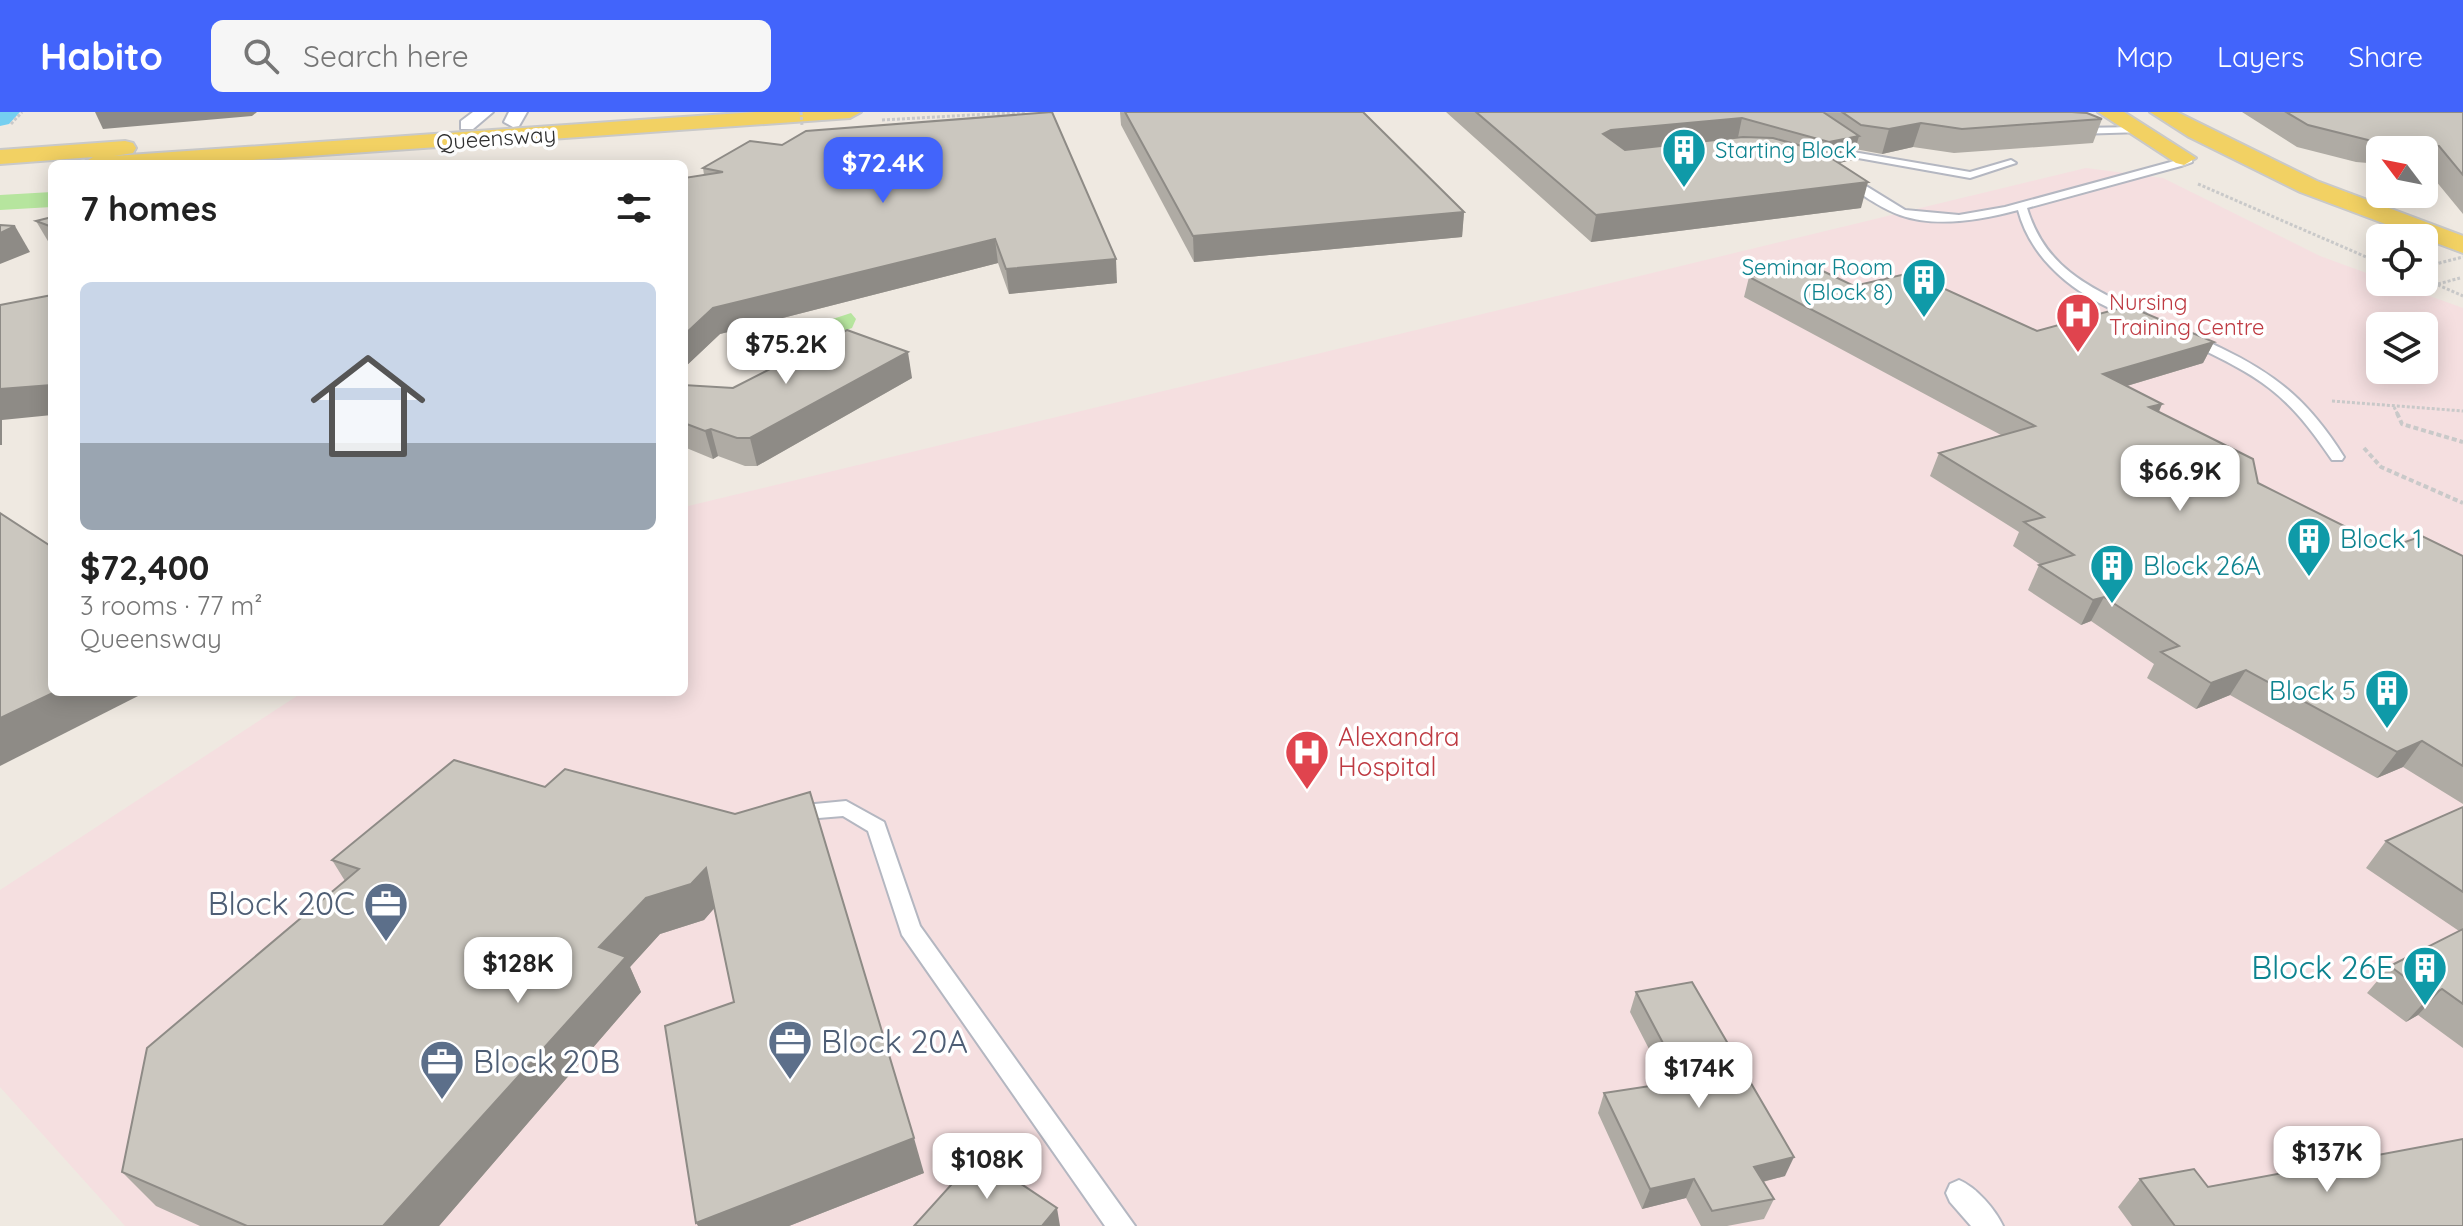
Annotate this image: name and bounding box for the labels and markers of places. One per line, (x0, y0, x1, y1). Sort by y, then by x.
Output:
building icon: Starting Block (1660, 126, 1708, 189)
place label: Starting Block (1715, 136, 1857, 164)
pin: $72.4K (818, 137, 948, 205)
place label: Seminar Room (Block 8) (1742, 253, 1893, 306)
building icon: Seminar Room (Block 8) (1900, 256, 1948, 319)
place label: Nursing Training Centre (2109, 288, 2264, 341)
hospital icon: Nursing Training Centre (2054, 291, 2102, 354)
pin: $75.2K (721, 318, 851, 386)
pin: $66.9K (2115, 445, 2245, 513)
building icon: Block 1 (2285, 515, 2333, 578)
place label: Block 1 (2340, 522, 2422, 555)
building icon: Block 26A (2088, 542, 2136, 605)
place label: Block 26A (2143, 549, 2261, 582)
building icon: Block 5 (2363, 667, 2411, 730)
place label: Block 5 (2269, 674, 2356, 707)
place label: Alexandra Hospital (1338, 720, 1460, 783)
hospital icon: Alexandra Hospital (1283, 728, 1331, 791)
office icon: Block 20C (362, 880, 410, 943)
place label: Block 20C (208, 883, 355, 923)
pin: $128K (462, 937, 574, 1005)
building icon: Block 26E (2401, 944, 2449, 1007)
place label: Block 26E (2251, 947, 2394, 987)
office icon: Block 20A (766, 1018, 814, 1081)
place label: Block 20A (821, 1021, 968, 1061)
office icon: Block 20B (418, 1038, 466, 1101)
place label: Block 20B (473, 1041, 620, 1081)
pin: $174K (1643, 1042, 1755, 1110)
pin: $137K (2271, 1126, 2383, 1194)
pin: $108K (931, 1133, 1043, 1201)

